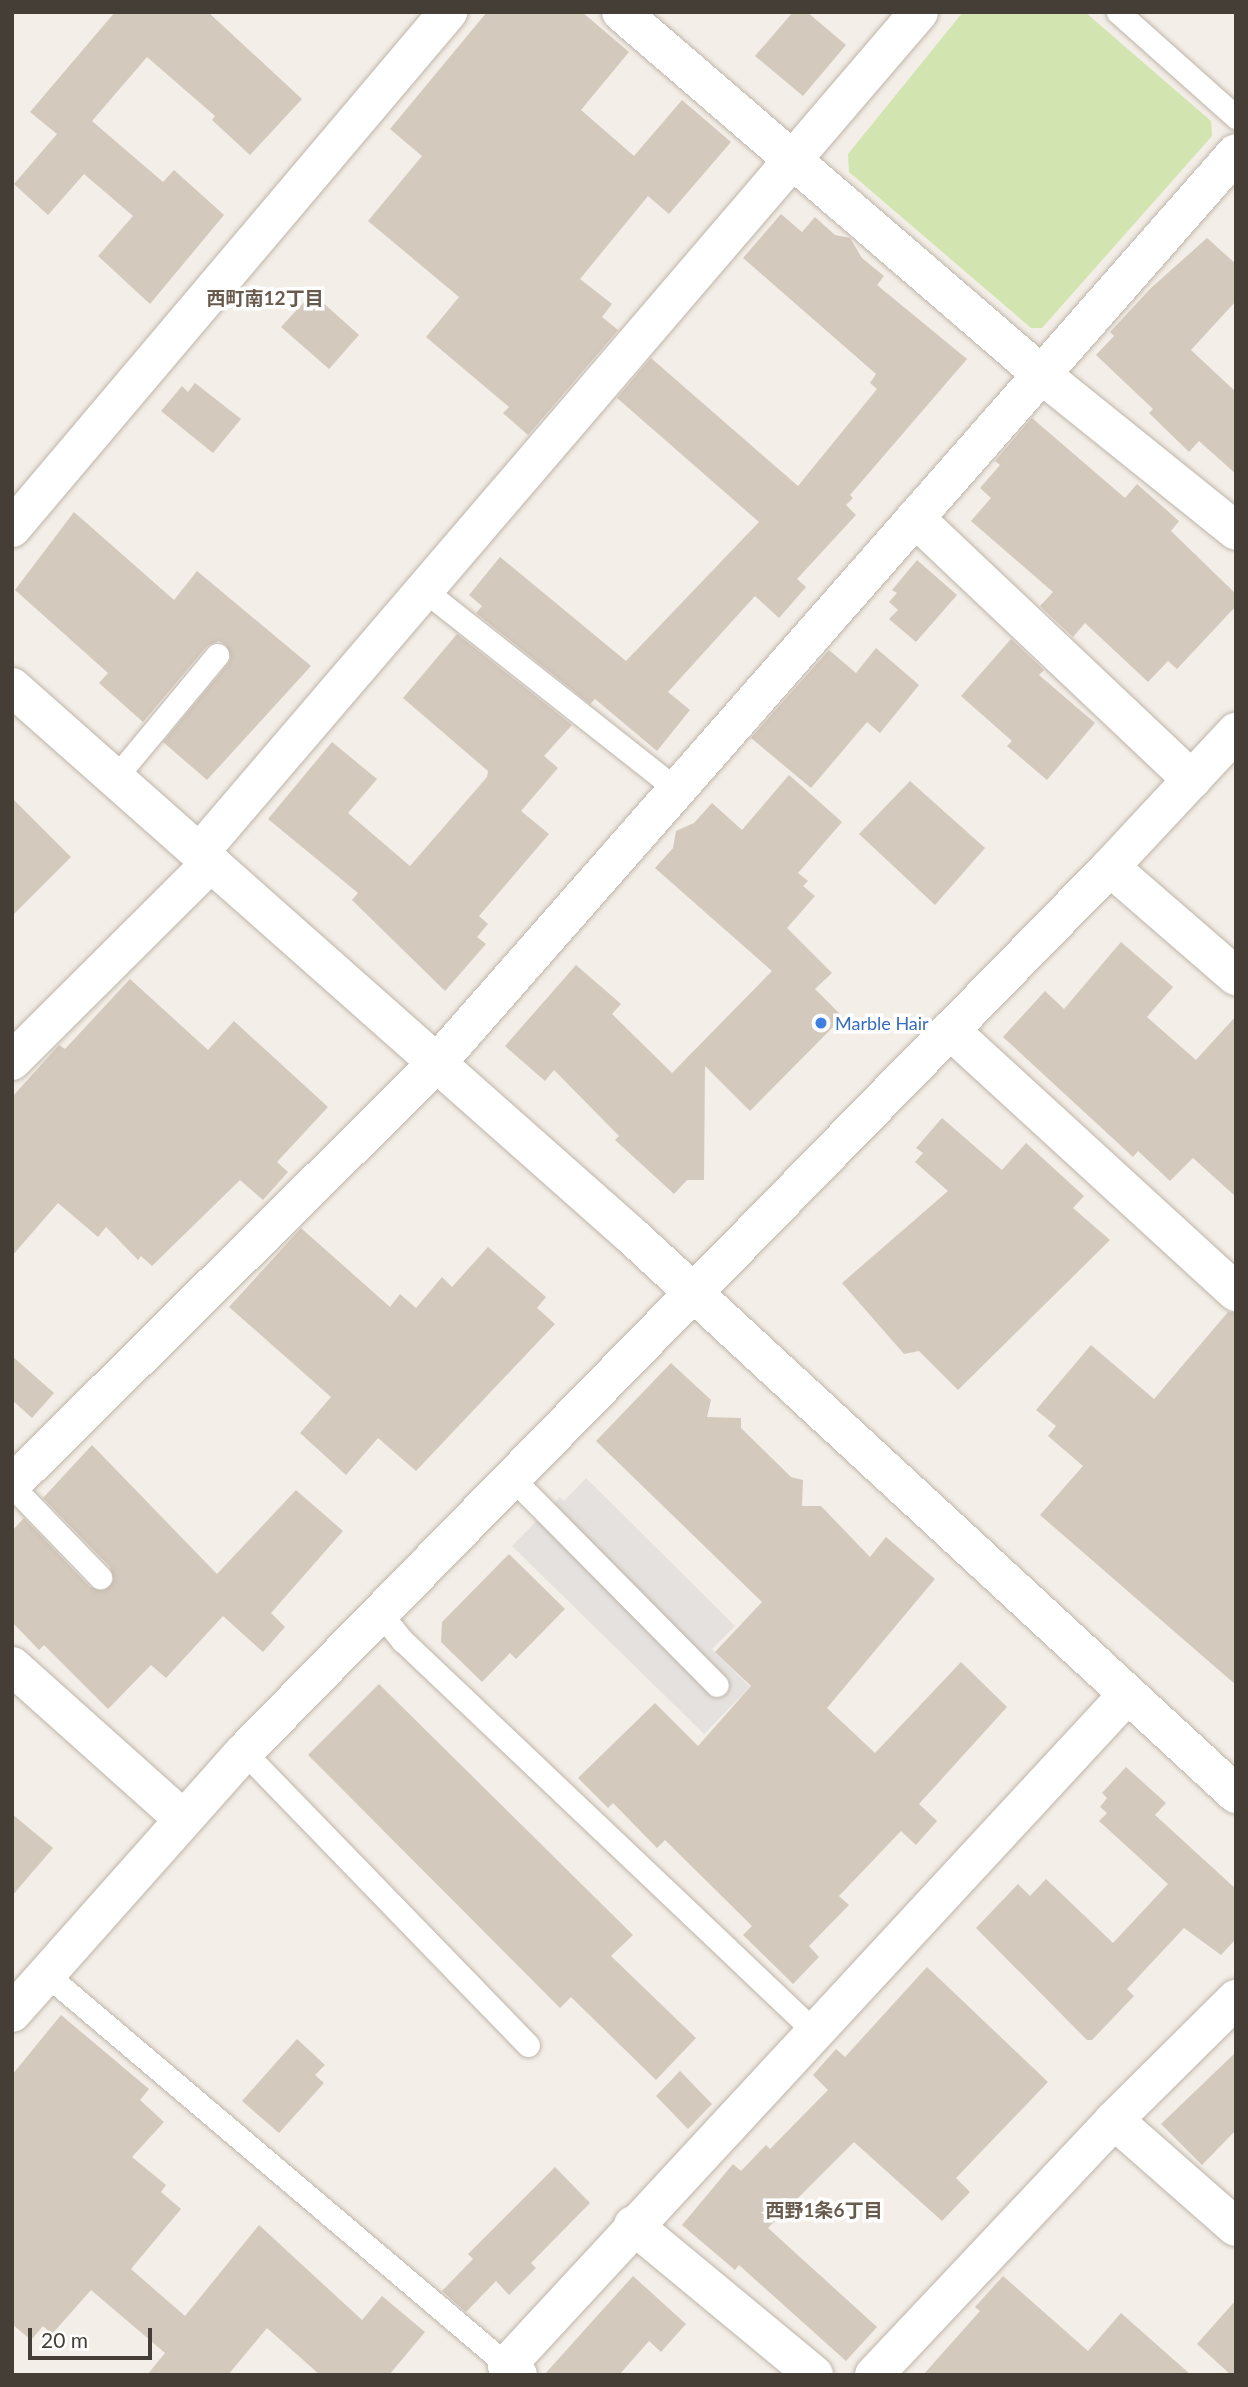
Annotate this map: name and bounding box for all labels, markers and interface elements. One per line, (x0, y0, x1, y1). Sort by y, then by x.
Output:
district label: 西町南12丁目 (206, 287, 324, 309)
place label: Marble Hair (835, 1012, 929, 1034)
marker: Marble Hair (813, 1015, 829, 1031)
district label: 西野1条6丁目 (765, 2199, 883, 2221)
scale bar (32, 2314, 156, 2358)
text: 20 m (41, 2327, 88, 2352)

